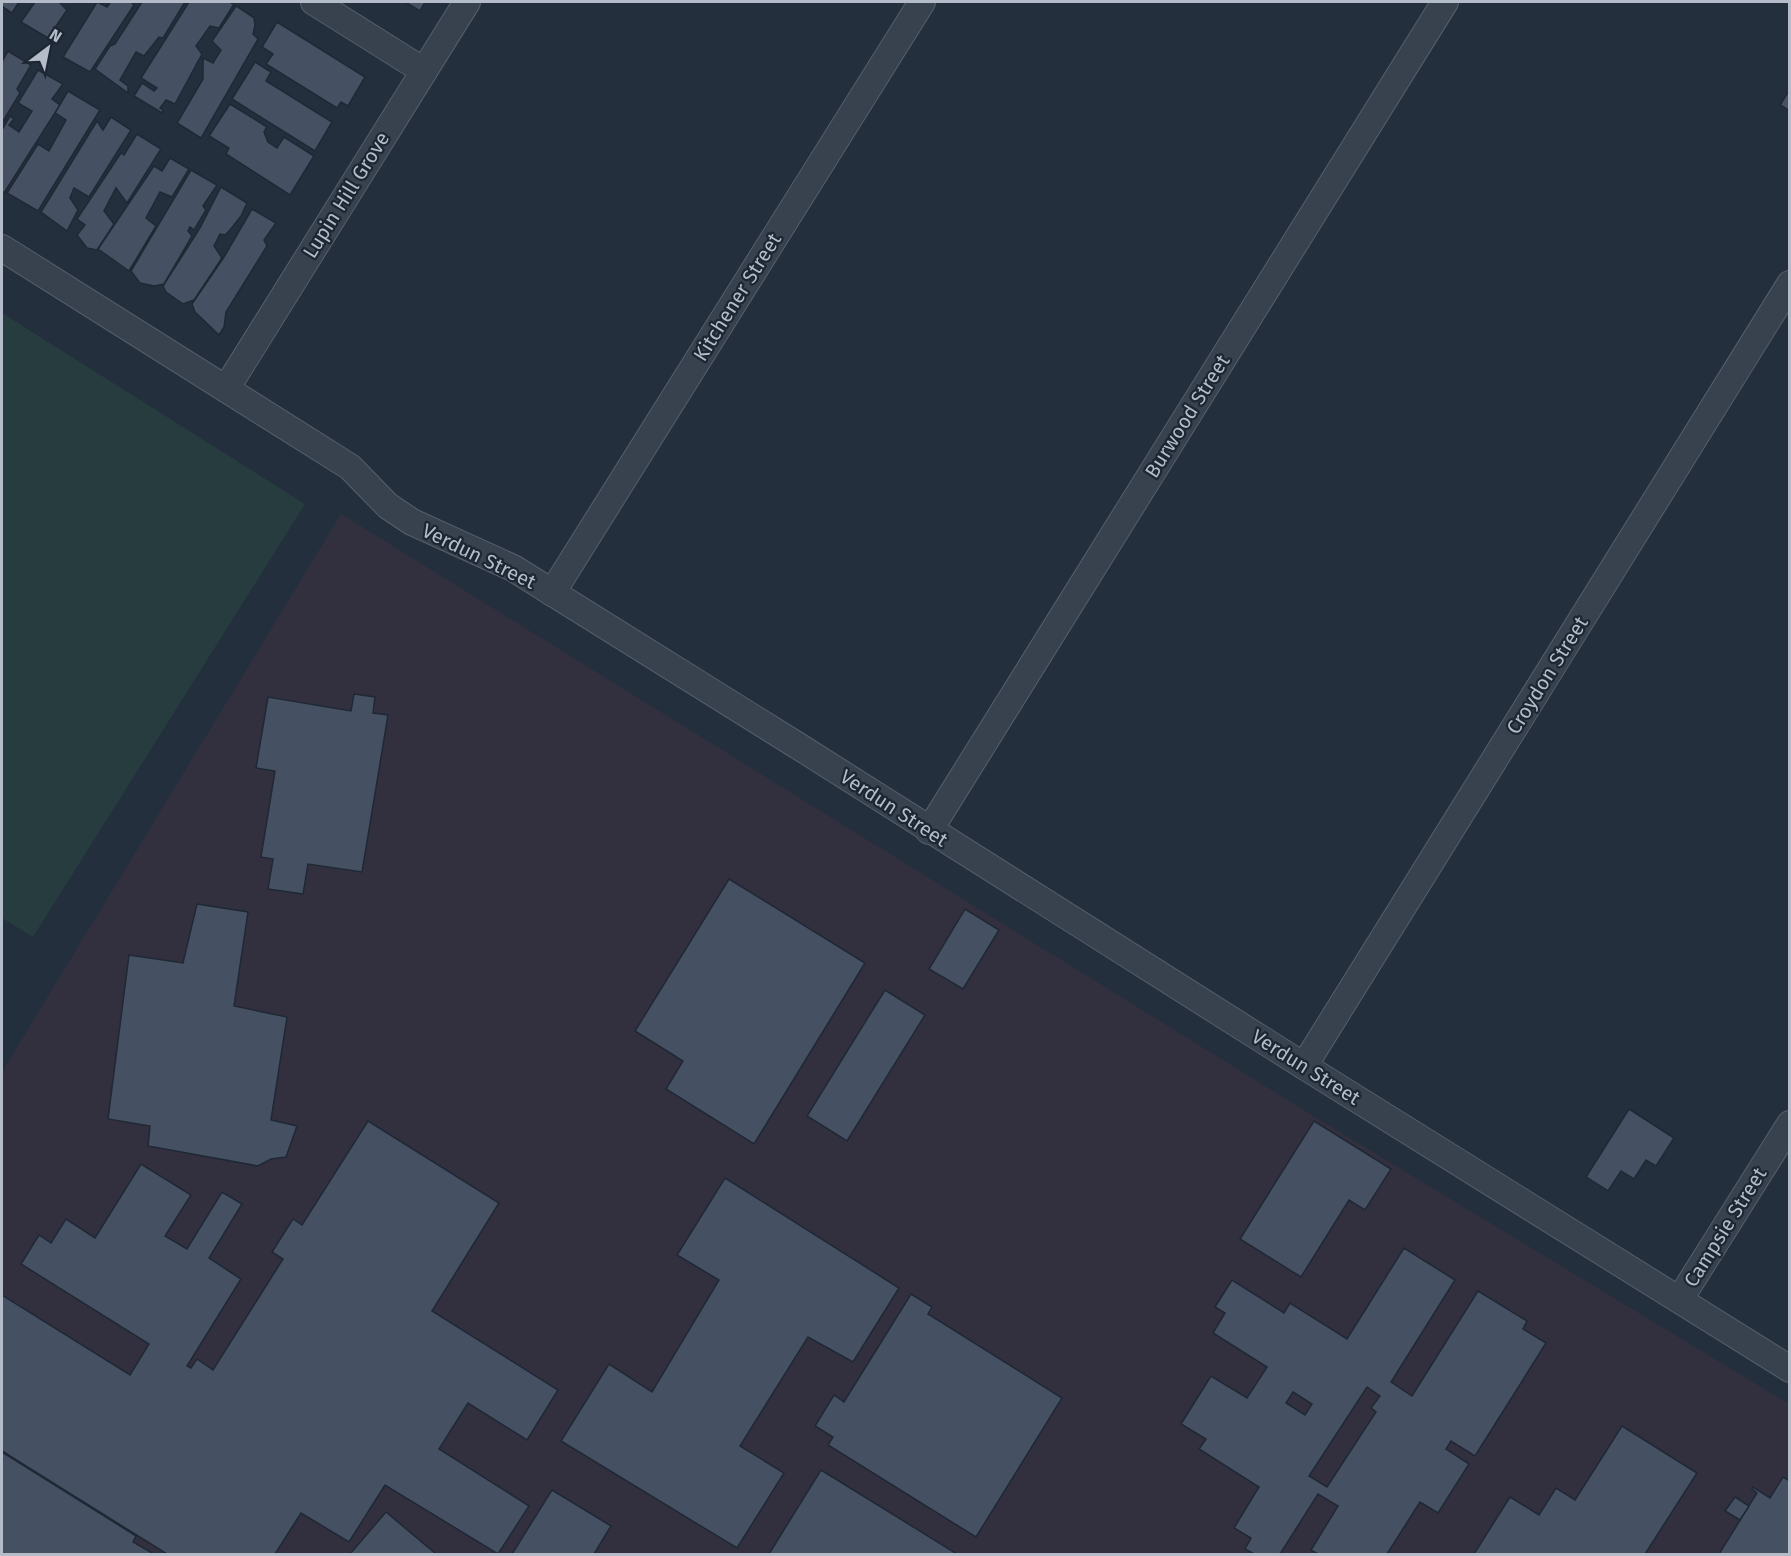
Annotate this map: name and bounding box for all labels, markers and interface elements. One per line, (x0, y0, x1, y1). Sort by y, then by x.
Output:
north arrow (18, 18, 78, 78)
text: N (46, 25, 65, 47)
street label: Lupin Hill Grove (298, 128, 394, 262)
street label: Kitchener Street (688, 228, 786, 365)
street label: Burwood Street (1140, 349, 1235, 482)
street label: Verdun Street (418, 518, 540, 594)
street label: Croydon Street (1501, 611, 1593, 738)
street label: Verdun Street (836, 764, 953, 852)
street label: Verdun Street (1247, 1024, 1365, 1110)
street label: Campsie Street (1679, 1162, 1772, 1291)

